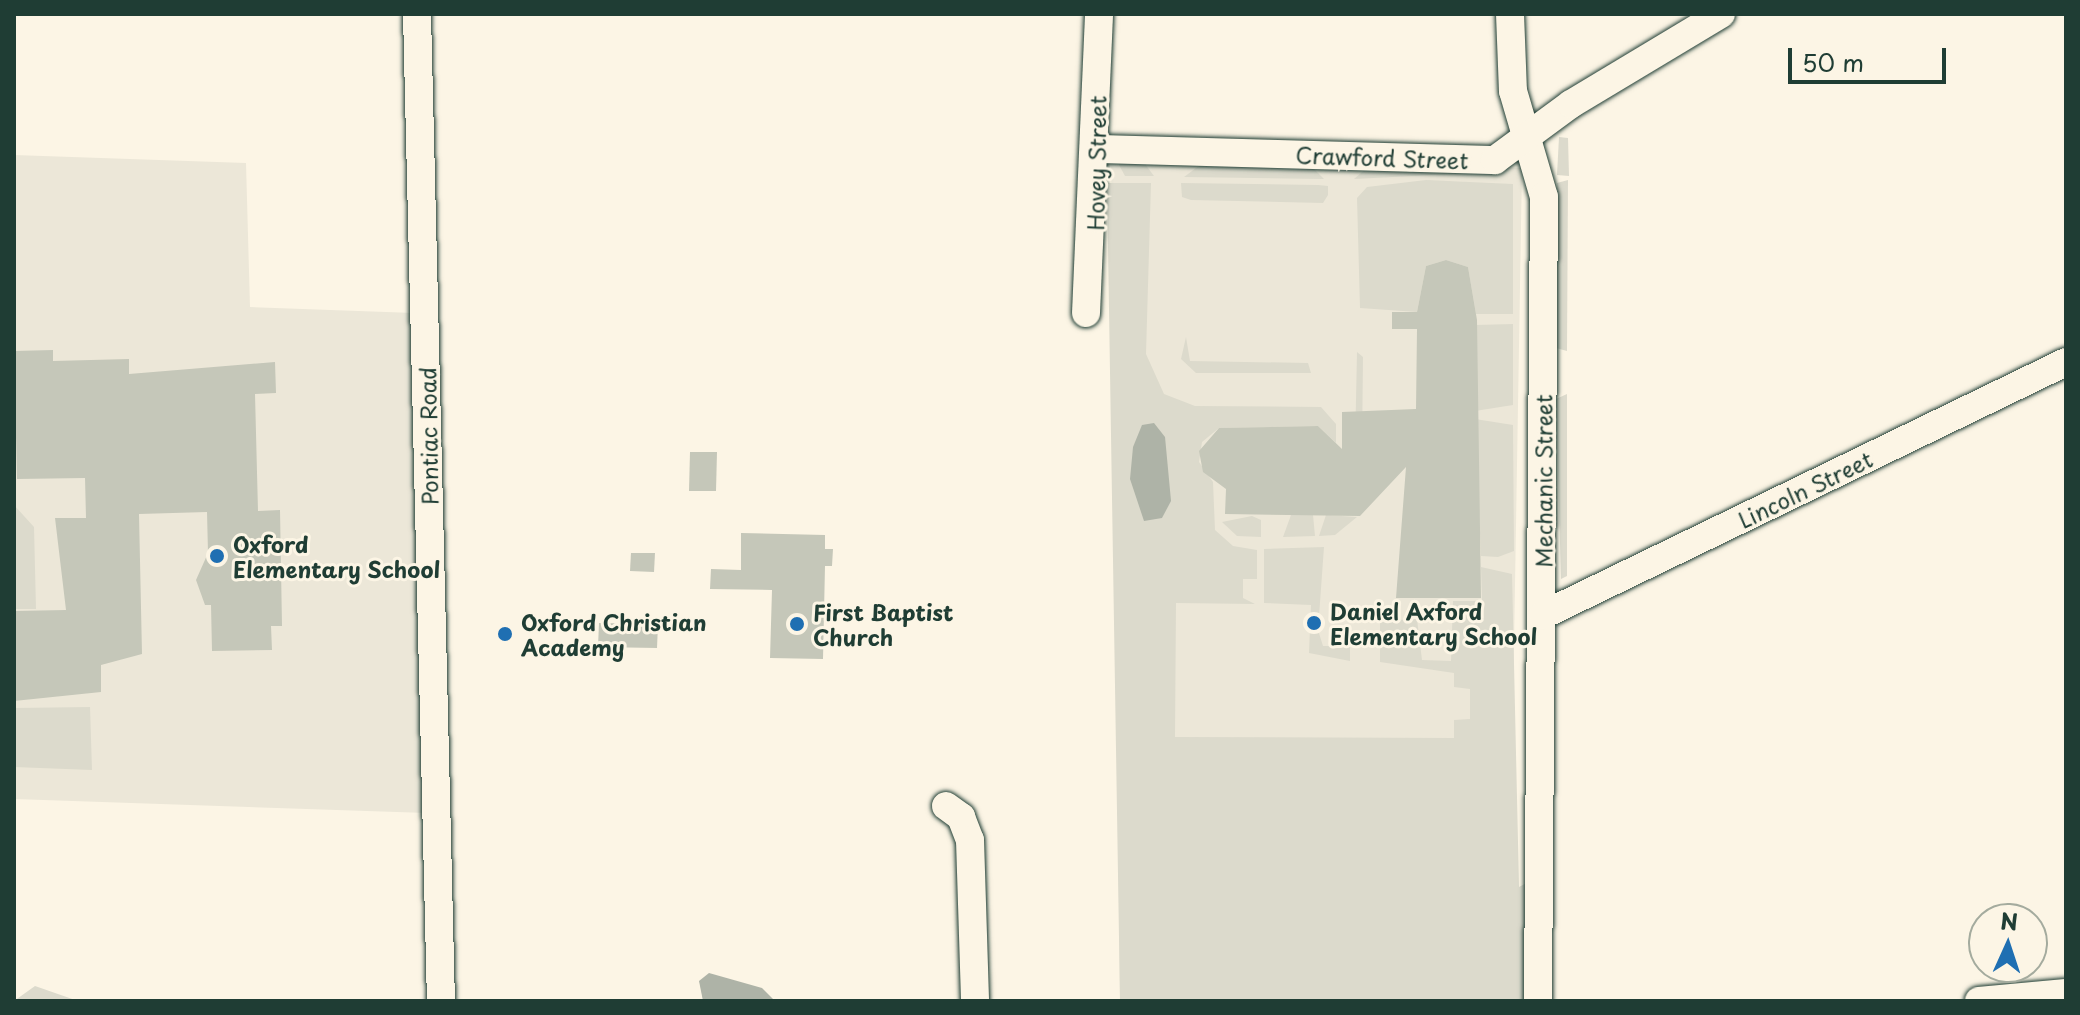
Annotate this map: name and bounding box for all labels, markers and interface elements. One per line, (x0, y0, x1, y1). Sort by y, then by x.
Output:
scale bar (1792, 32, 1950, 82)
text: 50 m (1802, 44, 1864, 80)
street label: Hovey Street (1082, 94, 1110, 232)
street label: Crawford Street (1295, 141, 1469, 173)
street label: Pontiac Road (414, 367, 442, 505)
street label: Mechanic Street (1530, 394, 1556, 568)
street label: Lincoln Street (1734, 445, 1876, 533)
place label: Oxford Elementary School (233, 530, 440, 582)
marker: Oxford Elementary School (208, 547, 226, 565)
place label: Daniel Axford Elementary School (1330, 597, 1537, 648)
place label: First Baptist Church (813, 598, 954, 650)
place label: Oxford Christian Academy (521, 608, 707, 660)
marker: Daniel Axford Elementary School (1305, 614, 1323, 632)
marker: First Baptist Church (788, 615, 806, 633)
marker: Oxford Christian Academy (496, 625, 514, 643)
north arrow (1968, 903, 2048, 983)
text: N (2000, 904, 2019, 937)

